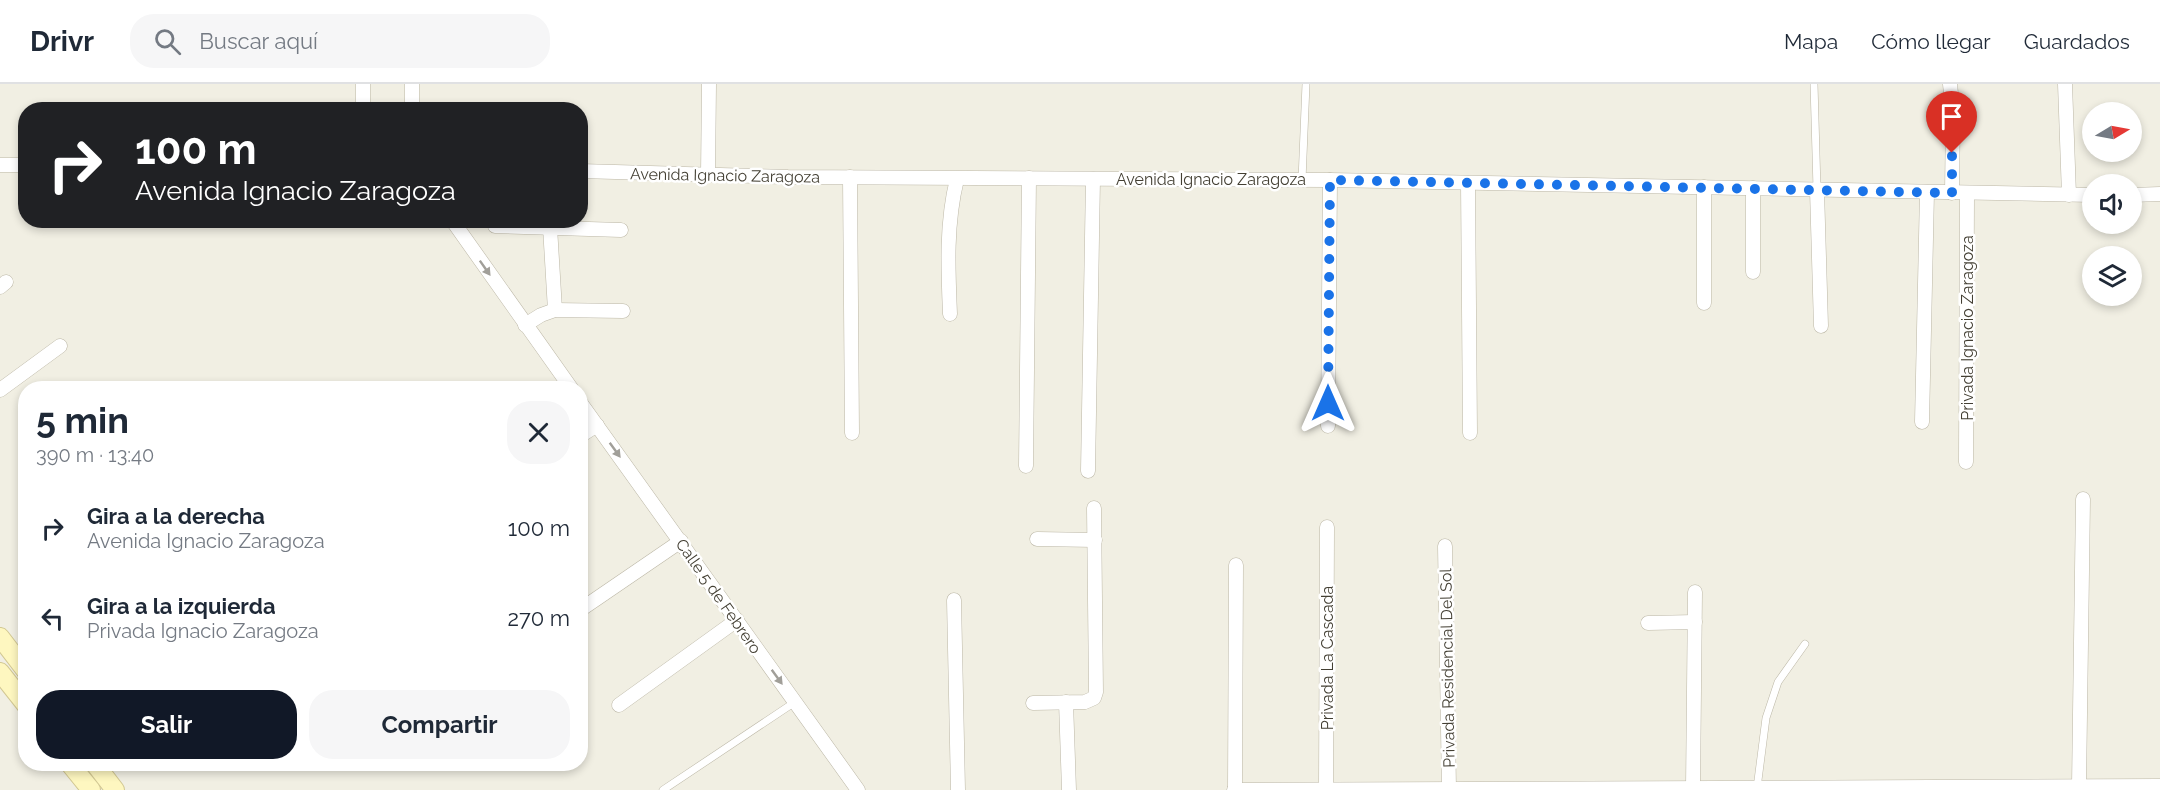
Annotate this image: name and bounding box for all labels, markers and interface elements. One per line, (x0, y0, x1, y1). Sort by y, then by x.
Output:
search box (130, 14, 550, 68)
text: Drivr (30, 25, 94, 58)
icon: search (151, 25, 184, 58)
text: Buscar aquí (199, 28, 318, 54)
text: Mapa (1784, 29, 1838, 54)
text: Cómo llegar (1871, 29, 1991, 54)
text: Guardados (2024, 29, 2130, 54)
pin (1926, 91, 1977, 153)
icon: arrive (1935, 100, 1968, 133)
north arrow (2082, 102, 2142, 162)
map controls (2082, 102, 2142, 306)
text: 100 m (135, 125, 257, 174)
icon: right (36, 126, 114, 204)
street label: Avenida Ignacio Zaragoza (630, 164, 820, 187)
street label: Avenida Ignacio Zaragoza (1116, 170, 1306, 189)
button: sound (2082, 174, 2142, 234)
text: Avenida Ignacio Zaragoza (135, 175, 456, 206)
street label: Privada Ignacio Zaragoza (1958, 235, 1977, 421)
button: layers (2082, 246, 2142, 306)
one-way arrow (479, 260, 491, 276)
position arrow (1296, 371, 1360, 435)
text: 5 min (36, 399, 129, 441)
button: close (507, 401, 570, 464)
one-way arrow (608, 442, 620, 457)
text: 390 m · 13:40 (36, 443, 154, 467)
text: Gira a la derecha (87, 503, 265, 529)
icon: right (36, 512, 69, 545)
text: 100 m (508, 515, 570, 541)
text: Avenida Ignacio Zaragoza (87, 529, 325, 553)
street label: Calle 5 de Febrero (672, 535, 765, 657)
street label: Privada Residencial Del Sol (1436, 567, 1459, 768)
street label: Privada La Cascada (1318, 586, 1337, 730)
text: Gira a la izquierda (87, 593, 276, 619)
icon: left (36, 602, 69, 635)
text: 270 m (508, 605, 570, 631)
text: Privada Ignacio Zaragoza (87, 619, 319, 643)
one-way arrow (771, 668, 783, 684)
button: Salir (36, 690, 297, 759)
button: Compartir (309, 690, 570, 759)

